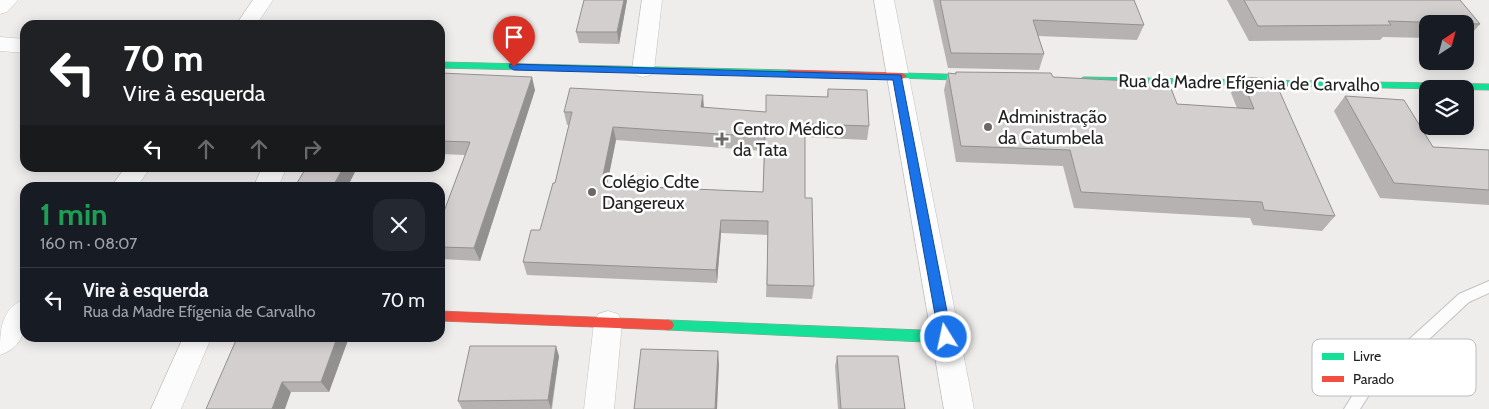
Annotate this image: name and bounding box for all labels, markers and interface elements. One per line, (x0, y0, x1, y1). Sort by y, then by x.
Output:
north arrow (1419, 15, 1474, 70)
map controls (1419, 15, 1474, 135)
pin (493, 16, 535, 67)
icon: arrive (500, 23, 528, 51)
text: 70 m (123, 37, 204, 80)
icon: left (40, 40, 105, 105)
street label: Rua da Madre Efígenia de Carvalho (1118, 70, 1380, 96)
text: Vire à esquerda (123, 80, 265, 107)
button: layers (1419, 80, 1474, 135)
place label: Administração da Catumbela (998, 106, 1107, 149)
place label: Centro Médico da Tata (733, 118, 844, 161)
marker: Administração da Catumbela (982, 121, 994, 133)
marker: Centro Médico da Tata (715, 132, 729, 146)
icon: left (139, 135, 167, 163)
icon: ahead (192, 135, 220, 163)
icon: ahead (245, 135, 273, 163)
icon: right (298, 135, 326, 163)
place label: Colégio Cdte Dangereux (602, 171, 699, 214)
marker: Colégio Cdte Dangereux (586, 186, 598, 198)
text: 1 min (40, 196, 108, 233)
button: close (373, 199, 425, 251)
text: 160 m · 08:07 (40, 234, 137, 253)
text: Vire à esquerda (83, 279, 209, 302)
icon: left (40, 286, 68, 314)
text: 70 m (381, 289, 425, 312)
text: Rua da Madre Efígenia de Carvalho (83, 302, 315, 321)
position arrow (919, 310, 971, 362)
legend (1312, 339, 1476, 396)
text: Livre (1353, 347, 1381, 365)
text: Parado (1353, 370, 1394, 388)

